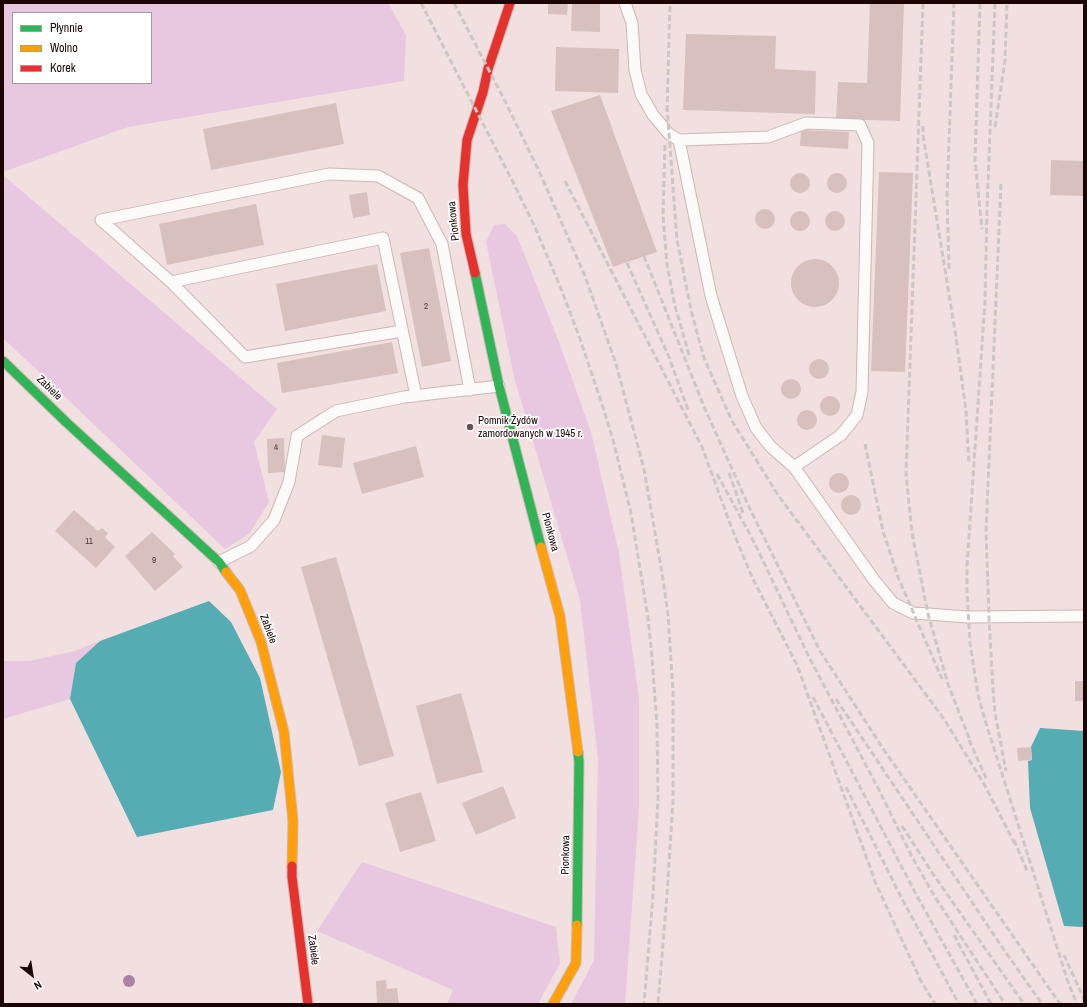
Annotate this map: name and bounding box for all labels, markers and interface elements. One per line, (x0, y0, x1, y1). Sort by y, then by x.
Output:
legend (12, 12, 152, 84)
text: Płynnie (50, 20, 83, 36)
text: Wolno (50, 40, 78, 56)
text: Korek (50, 60, 76, 76)
street label: Pionkowa (445, 201, 463, 241)
house number: 2 (424, 302, 428, 312)
street label: Zabiele (34, 373, 64, 403)
place label: Pomnik Żydów zamordowanych w 1945 r. (478, 414, 583, 440)
marker: Pomnik Żydów zamordowanych w 1945 r. (465, 422, 475, 432)
house number: 4 (274, 443, 278, 453)
street label: Pionkowa (538, 511, 562, 553)
house number: 11 (85, 537, 93, 547)
house number: 9 (152, 556, 156, 566)
street label: Zabiele (257, 613, 279, 645)
street label: Pionkowa (559, 835, 573, 875)
street label: Zabiele (305, 934, 321, 966)
north arrow (12, 955, 52, 995)
text: N (32, 978, 44, 993)

